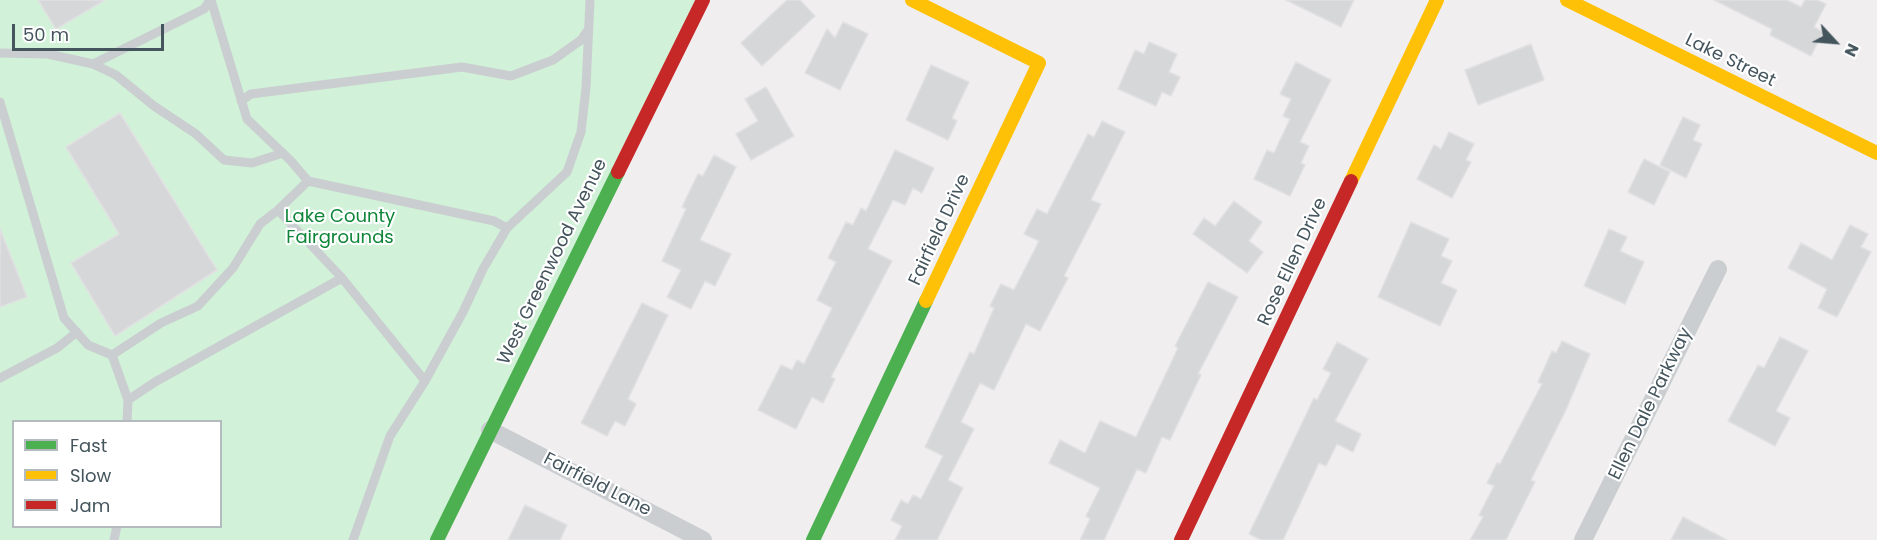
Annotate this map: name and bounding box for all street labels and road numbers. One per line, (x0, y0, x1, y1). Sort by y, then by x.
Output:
street label: Lake Street (1681, 30, 1779, 92)
street label: West Greenwood Avenue (494, 156, 612, 368)
street label: Fairfield Drive (905, 171, 975, 289)
street label: Rose Ellen Drive (1254, 195, 1332, 329)
street label: Ellen Dale Parkway (1605, 324, 1697, 484)
street label: Fairfield Lane (540, 449, 654, 521)

